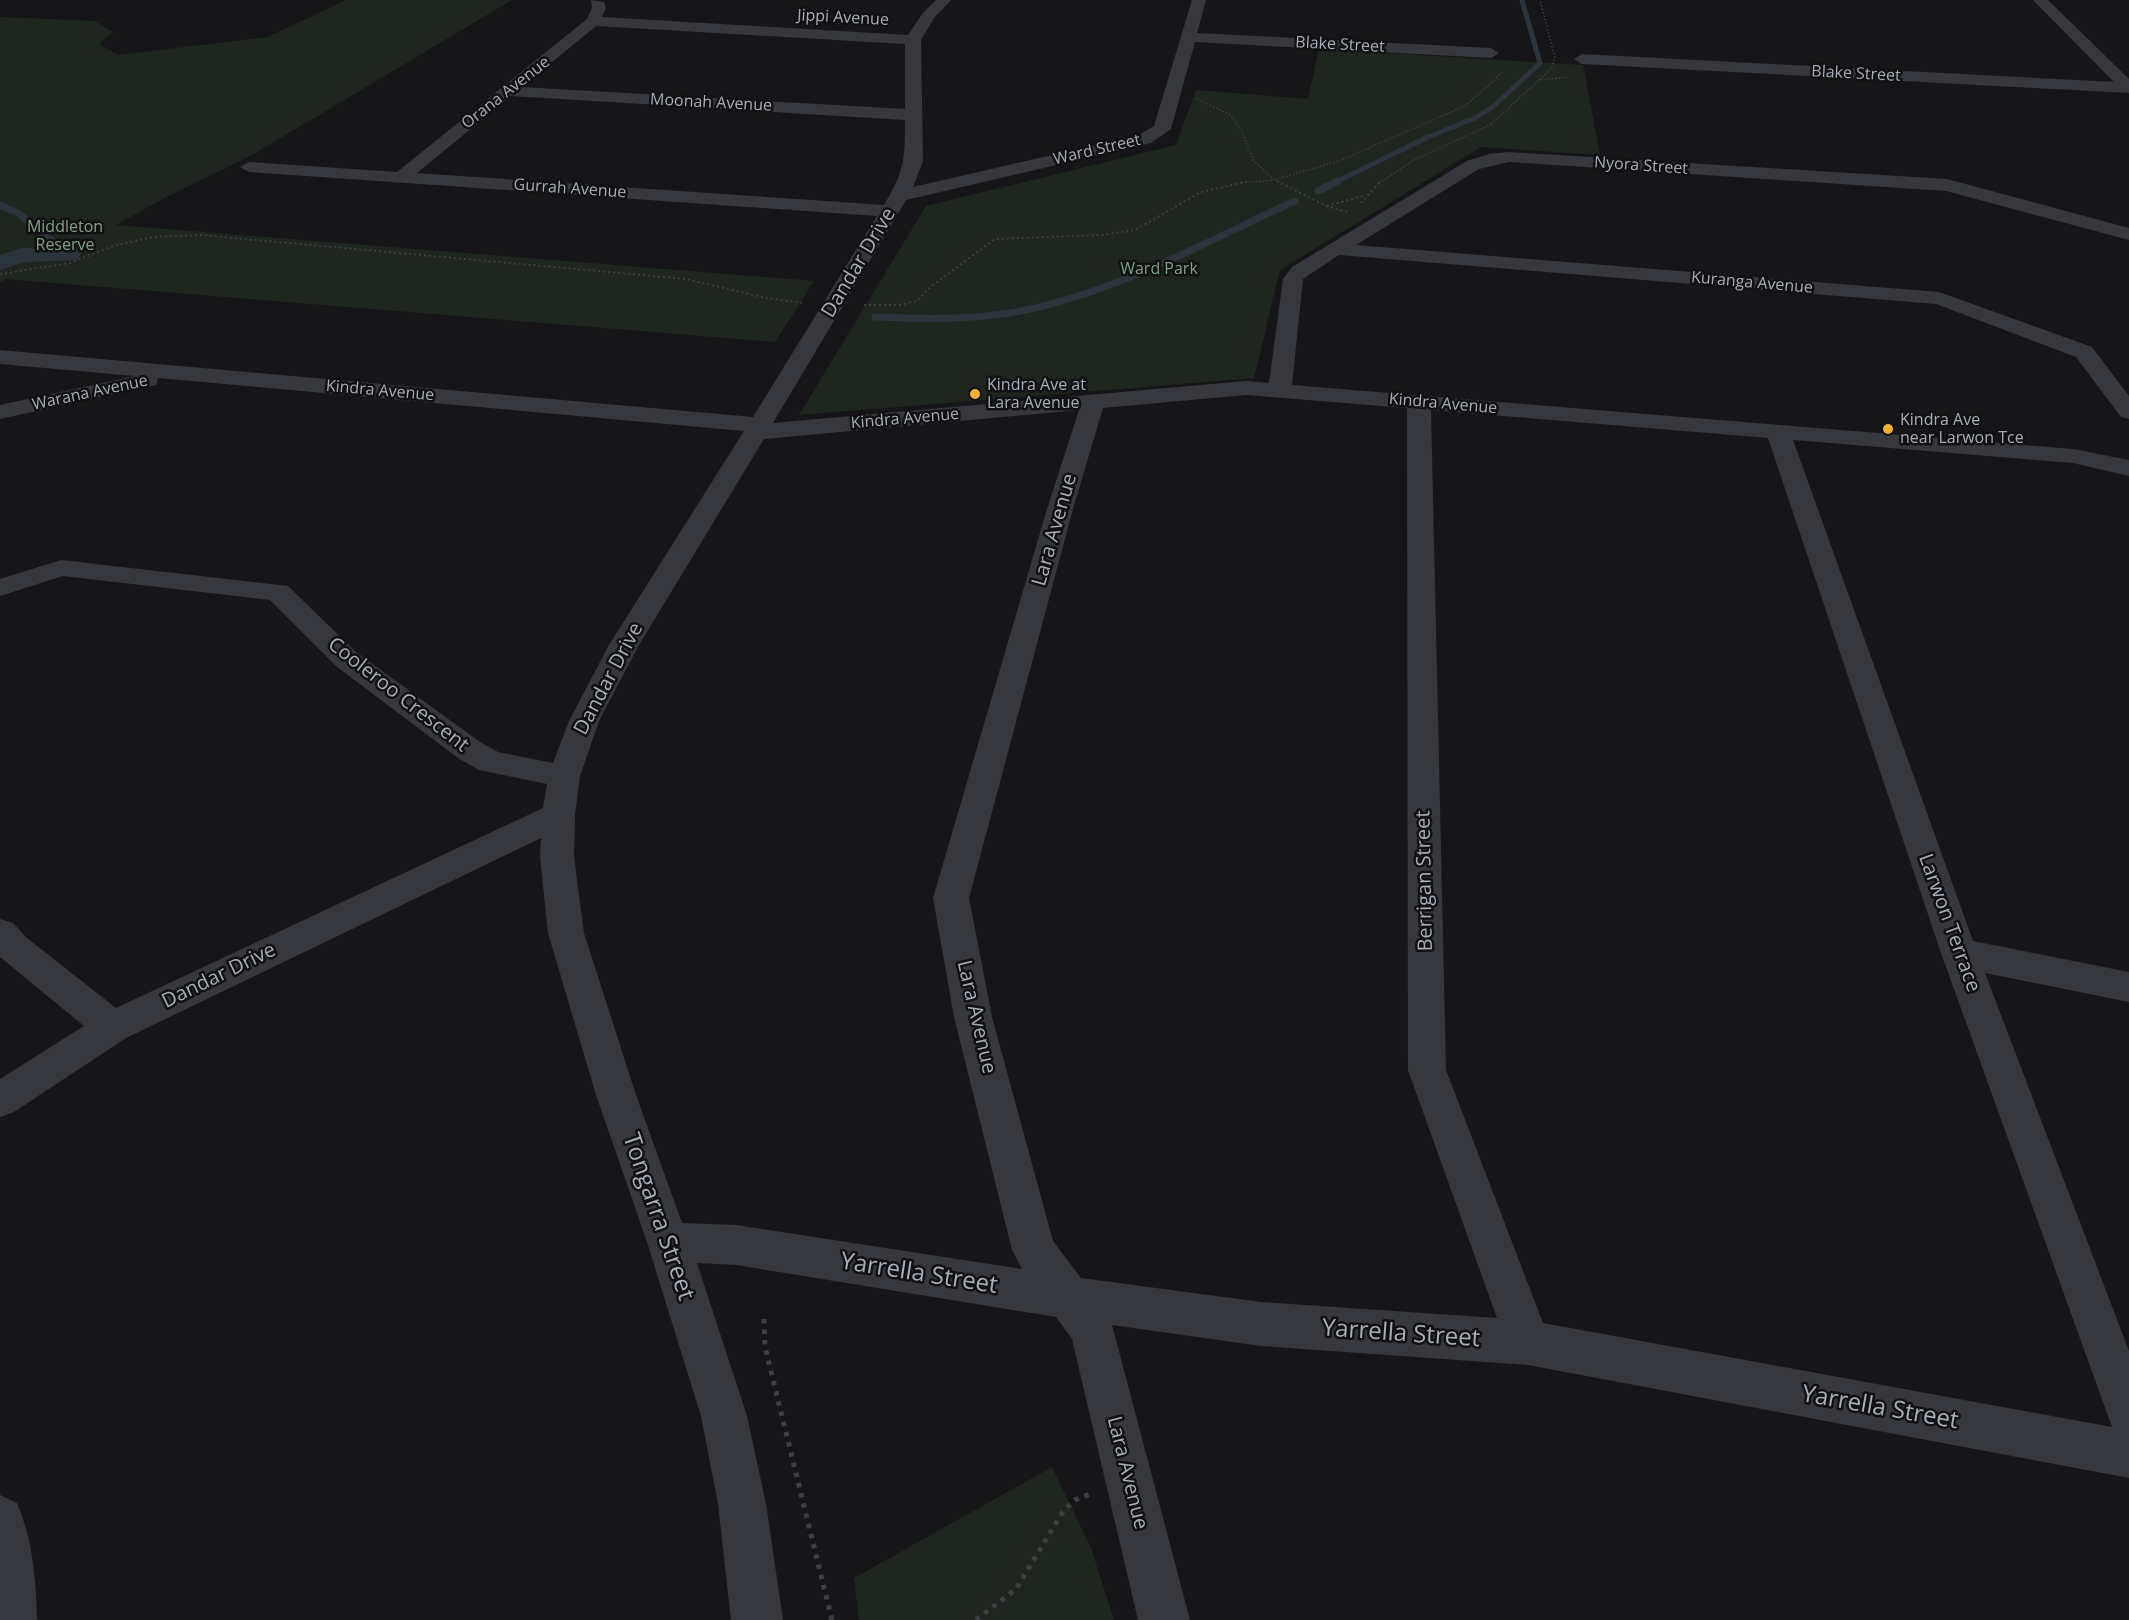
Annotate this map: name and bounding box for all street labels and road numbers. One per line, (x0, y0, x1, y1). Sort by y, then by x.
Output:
street label: Jippi Avenue (797, 6, 889, 30)
street label: Blake Street (1295, 33, 1385, 57)
street label: Orana Avenue (458, 53, 554, 133)
street label: Blake Street (1811, 62, 1901, 86)
street label: Moonah Avenue (650, 90, 772, 116)
street label: Ward Street (1052, 131, 1142, 169)
street label: Nyora Street (1593, 153, 1689, 179)
street label: Gurrah Avenue (513, 175, 627, 203)
street label: Dandar Drive (817, 204, 901, 322)
street label: Kuranga Avenue (1690, 268, 1814, 298)
street label: Warana Avenue (30, 371, 150, 415)
street label: Kindra Avenue (325, 377, 435, 405)
street label: Kindra Avenue (1388, 390, 1498, 418)
street label: Kindra Avenue (850, 405, 960, 433)
street label: Lara Avenue (1028, 471, 1082, 589)
street label: Dandar Drive (569, 619, 649, 739)
street label: Cooleroo Crescent (323, 633, 473, 757)
street label: Berrigan Street (1412, 810, 1438, 952)
street label: Larwon Terrace (1913, 851, 1985, 995)
street label: Dandar Drive (158, 938, 280, 1014)
street label: Lara Avenue (951, 958, 1001, 1076)
street label: Tongarra Street (616, 1130, 700, 1304)
street label: Yarrella Street (838, 1247, 1000, 1301)
street label: Yarrella Street (1321, 1314, 1481, 1354)
street label: Yarrella Street (1799, 1380, 1961, 1436)
street label: Lara Avenue (1101, 1414, 1153, 1532)

